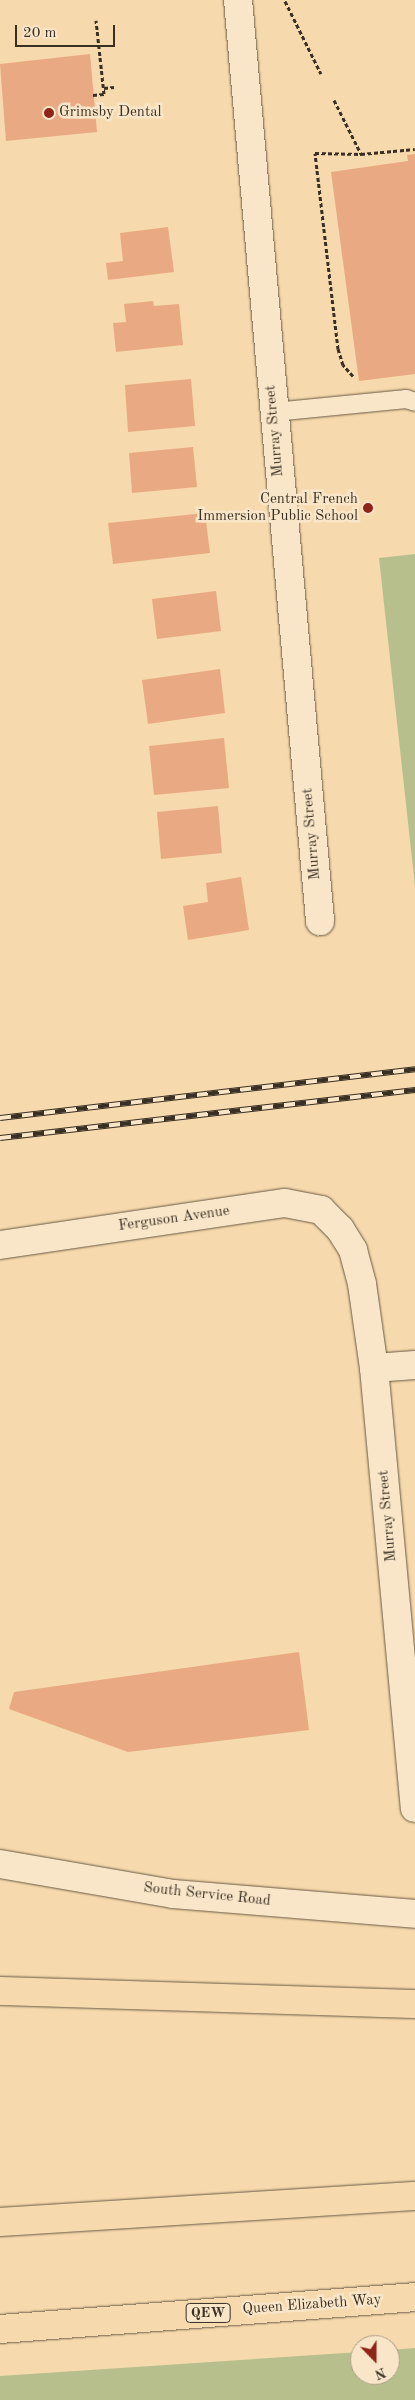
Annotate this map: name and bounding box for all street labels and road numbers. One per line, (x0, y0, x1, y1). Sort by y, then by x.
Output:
street label: Murray Street (262, 384, 288, 478)
street label: Murray Street (299, 787, 325, 881)
street label: Ferguson Avenue (117, 1202, 231, 1236)
street label: Murray Street (375, 1469, 401, 1563)
street label: South Service Road (143, 1879, 271, 1911)
street label: Queen Elizabeth Way (242, 2291, 382, 2319)
road number: QEW (186, 2302, 230, 2324)

